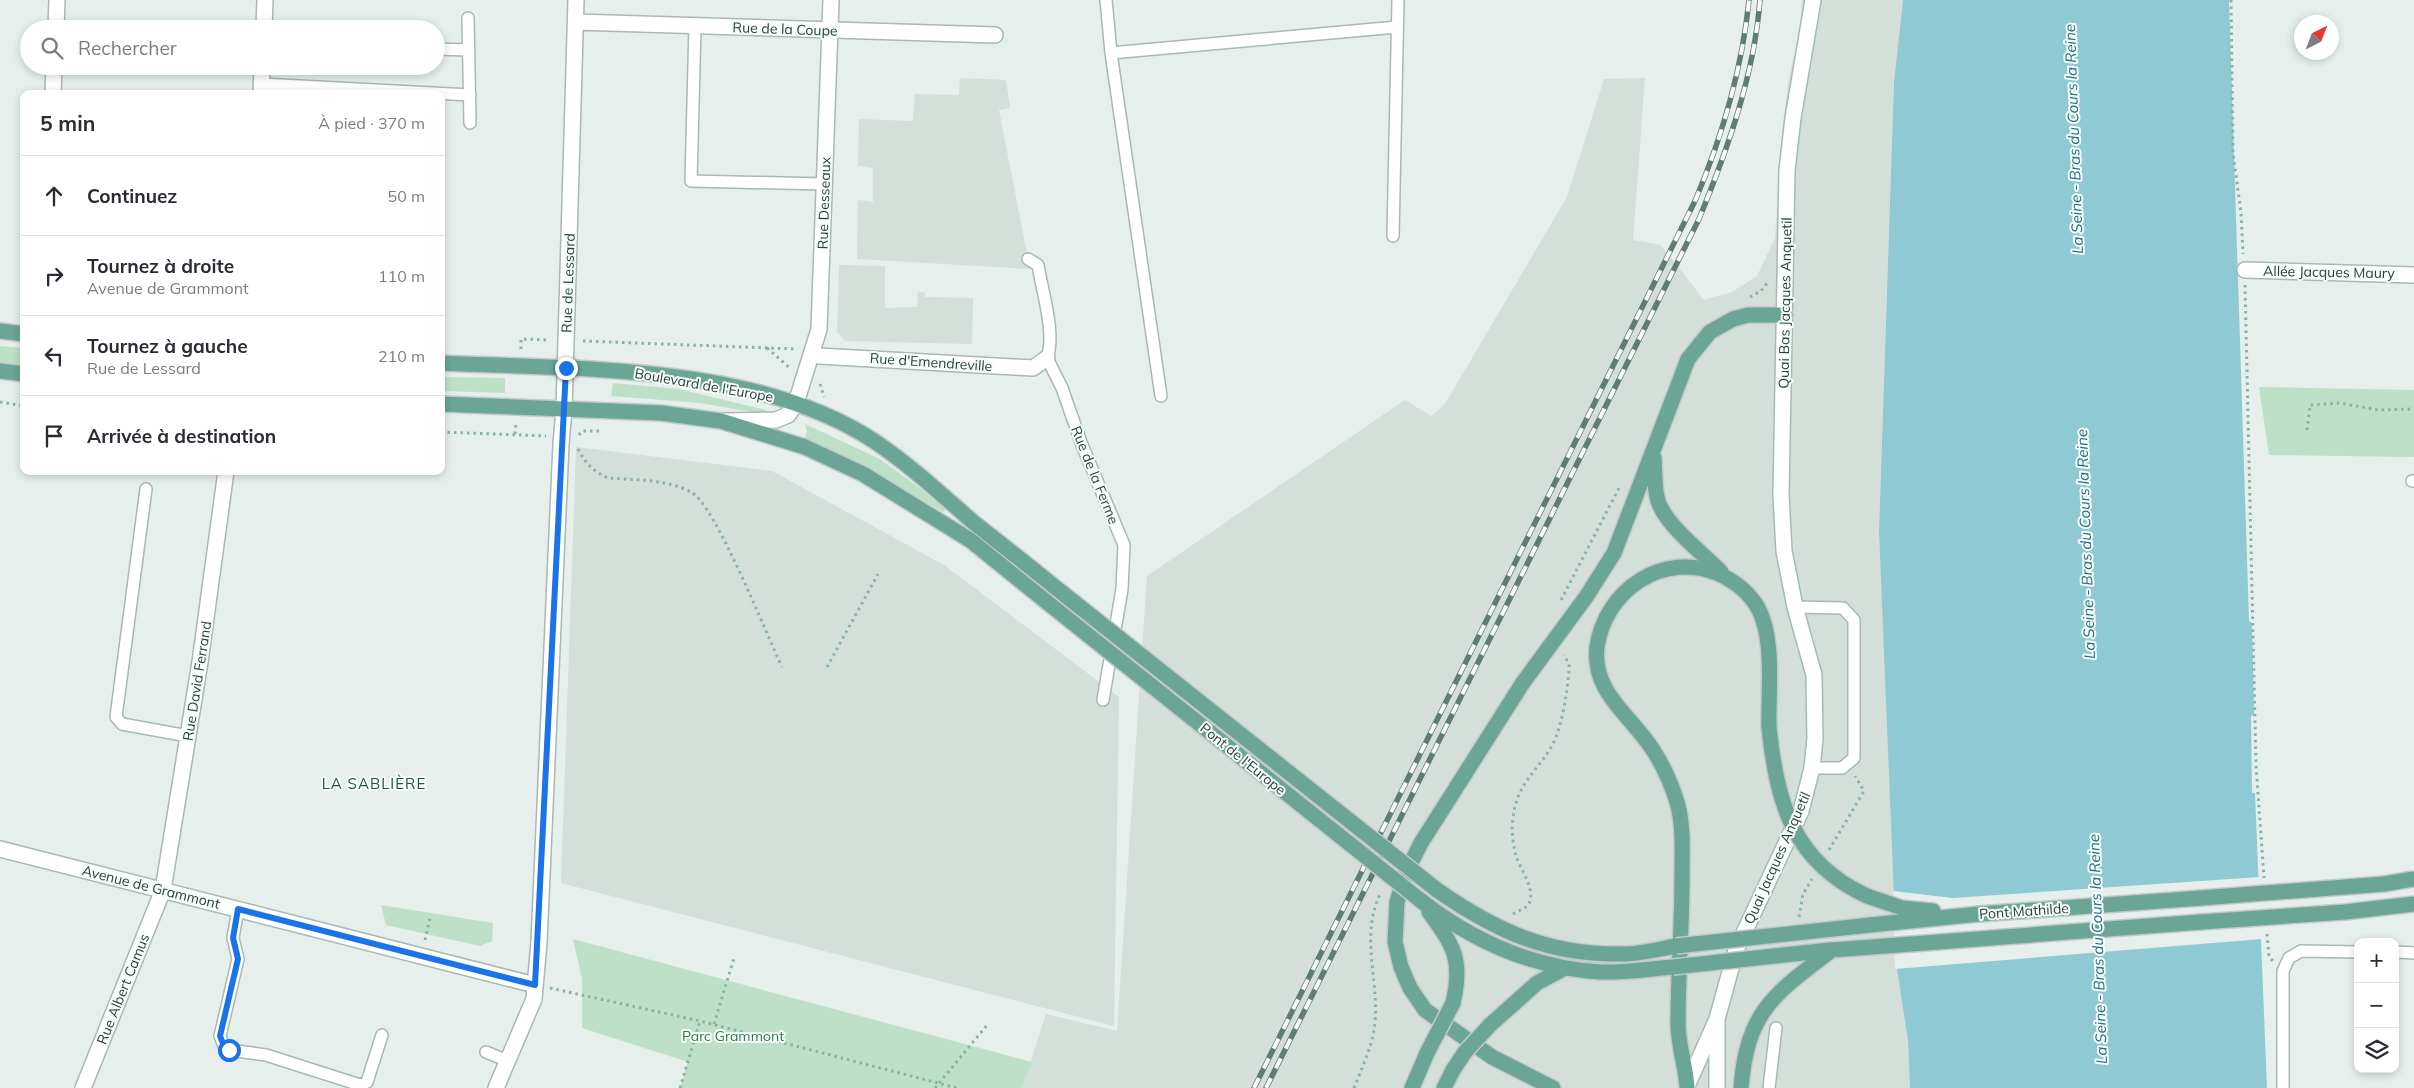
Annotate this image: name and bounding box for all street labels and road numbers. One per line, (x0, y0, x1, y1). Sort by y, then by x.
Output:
street label: Rue de la Coupe (732, 18, 838, 40)
street label: Rue Desseaux (813, 156, 835, 250)
street label: Quai Bas Jacques Anquetil (1775, 217, 1795, 389)
street label: Rue de Lessard (557, 233, 579, 333)
street label: Allée Jacques Maury (2263, 262, 2396, 282)
street label: Rue d'Emendreville (869, 349, 993, 375)
street label: Boulevard de l'Europe (633, 364, 775, 406)
street label: Rue de la Ferme (1067, 423, 1123, 527)
street label: Rue David Ferrand (179, 620, 215, 742)
street label: Pont de l'Europe (1197, 719, 1289, 799)
street label: Quai Jacques Anquetil (1740, 789, 1814, 927)
street label: Avenue de Grammont (80, 861, 222, 913)
street label: Pont Mathilde (1979, 899, 2069, 923)
street label: Rue Albert Camus (93, 931, 153, 1047)

